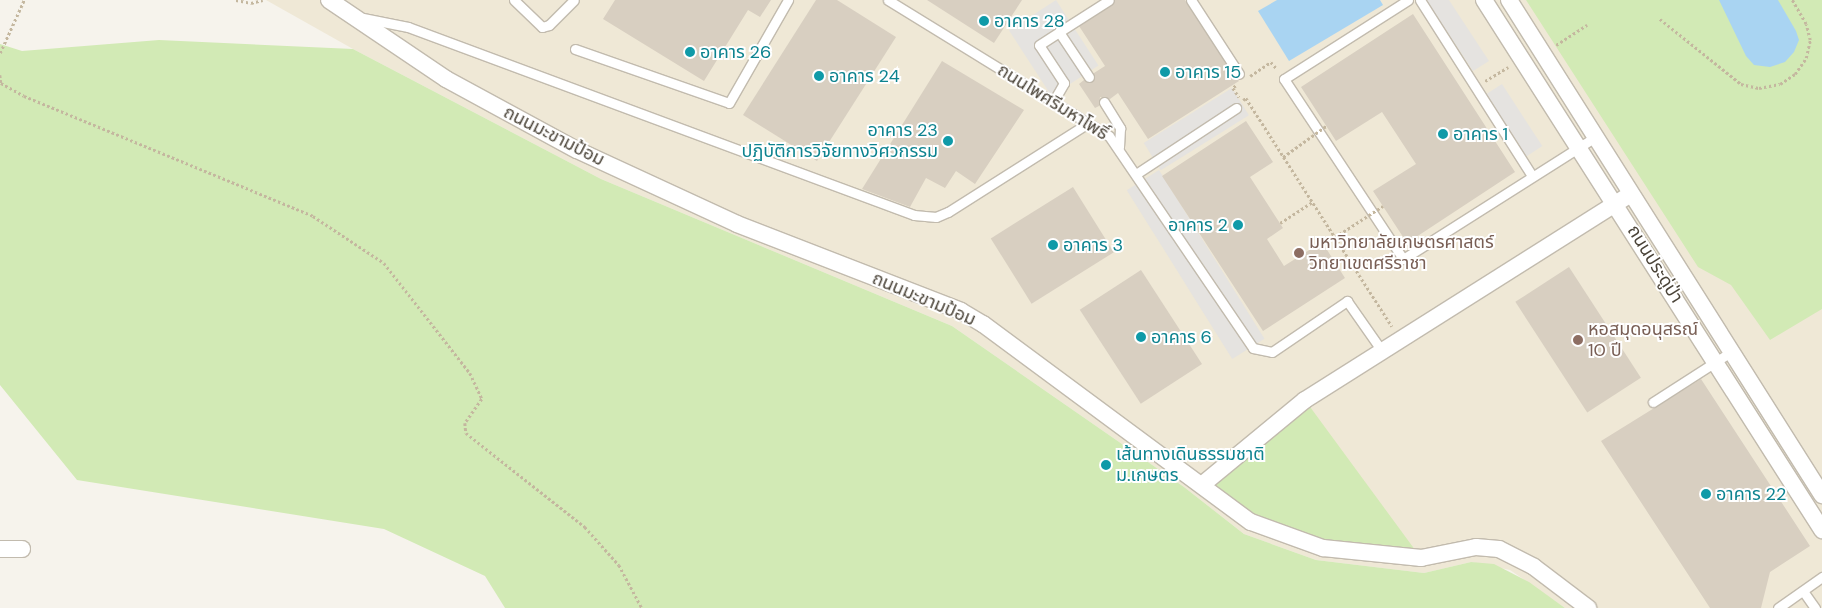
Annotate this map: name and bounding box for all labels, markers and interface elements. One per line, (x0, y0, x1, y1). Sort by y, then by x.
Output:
place label: อาคาร 28 (994, 10, 1065, 32)
marker: อาคาร 28 (978, 15, 990, 27)
place label: อาคาร 26 (700, 41, 771, 63)
marker: อาคาร 26 (684, 46, 696, 58)
street label: ถนนโพศรีมหาโพธิ์ (993, 59, 1113, 145)
place label: อาคาร 15 (1175, 61, 1241, 83)
place label: อาคาร 24 (829, 65, 900, 87)
marker: อาคาร 15 (1159, 66, 1171, 78)
marker: อาคาร 24 (813, 70, 825, 82)
street label: ถนนมะขามป้อม (500, 101, 608, 171)
place label: อาคาร 23 ปฏิบัติการวิจัยทางวิศวกรรม (742, 120, 938, 162)
place label: อาคาร 1 (1453, 123, 1508, 145)
marker: อาคาร 1 (1437, 128, 1449, 140)
marker: อาคาร 23 ปฏิบัติการวิจัยทางวิศวกรรม (942, 135, 954, 147)
place label: อาคาร 2 (1168, 214, 1228, 236)
marker: อาคาร 2 (1232, 219, 1244, 231)
street label: ถนนประดู่ป่า (1623, 221, 1687, 307)
place label: มหาวิทยาลัยเกษตรศาสตร์ วิทยาเขตศรีราชา (1309, 232, 1494, 274)
place label: อาคาร 3 (1063, 234, 1123, 256)
marker: อาคาร 3 (1047, 239, 1059, 251)
marker: มหาวิทยาลัยเกษตรศาสตร์ วิทยาเขตศรีราชา (1293, 247, 1305, 259)
street label: ถนนมะขามป้อม (869, 267, 979, 331)
place label: หอสมุดอนุสรณ์ 10 ปี (1588, 319, 1698, 362)
place label: อาคาร 6 (1151, 326, 1212, 348)
marker: อาคาร 6 (1135, 331, 1147, 343)
marker: หอสมุดอนุสรณ์ 10 ปี (1572, 334, 1584, 346)
place label: เส้นทางเดินธรรมชาติ ม.เกษตร (1116, 444, 1265, 486)
marker: เส้นทางเดินธรรมชาติ ม.เกษตร (1100, 459, 1112, 471)
place label: อาคาร 22 (1716, 483, 1786, 505)
marker: อาคาร 22 (1700, 488, 1712, 500)

